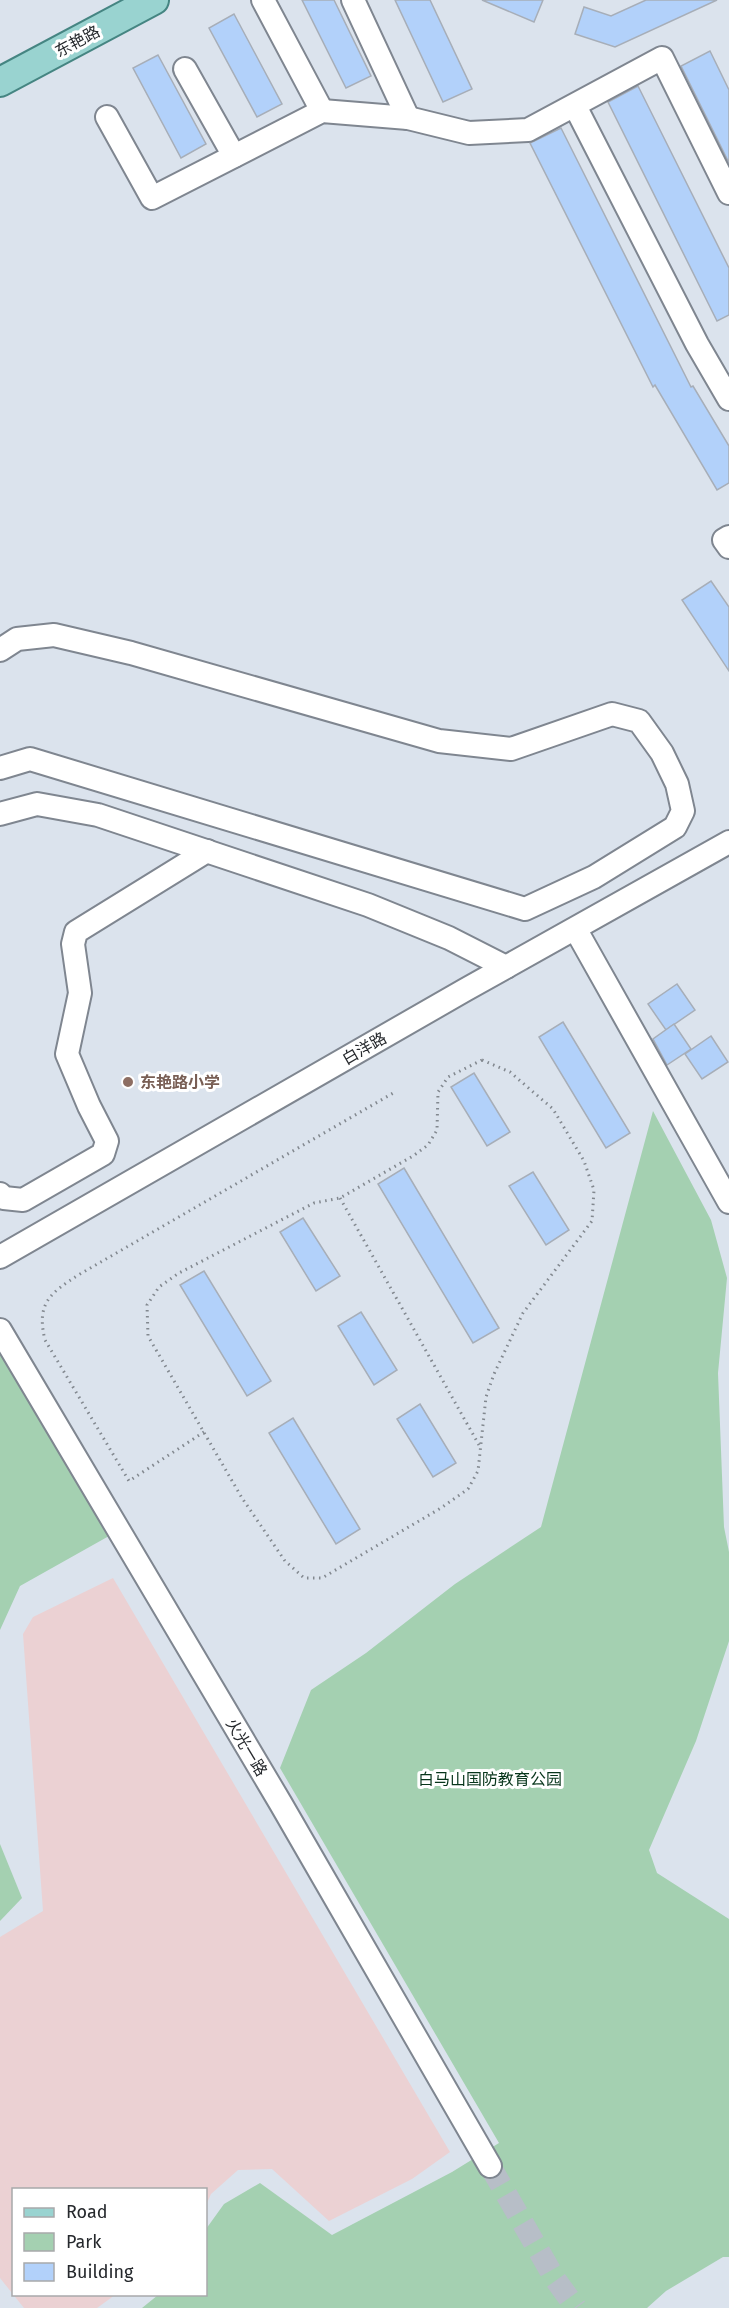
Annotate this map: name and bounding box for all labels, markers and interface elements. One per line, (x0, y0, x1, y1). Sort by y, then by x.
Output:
street label: 东艳路 (52, 22, 103, 61)
street label: 白洋路 (339, 1028, 390, 1069)
place label: 东艳路小学 (140, 1073, 220, 1092)
marker: 东艳路小学 (121, 1075, 135, 1089)
street label: 火光一路 (222, 1715, 271, 1780)
park label: 白马山国防教育公园 (418, 1770, 562, 1789)
legend (12, 2188, 207, 2296)
text: Road (66, 2201, 108, 2223)
text: Park (66, 2231, 102, 2253)
text: Building (66, 2261, 134, 2283)

